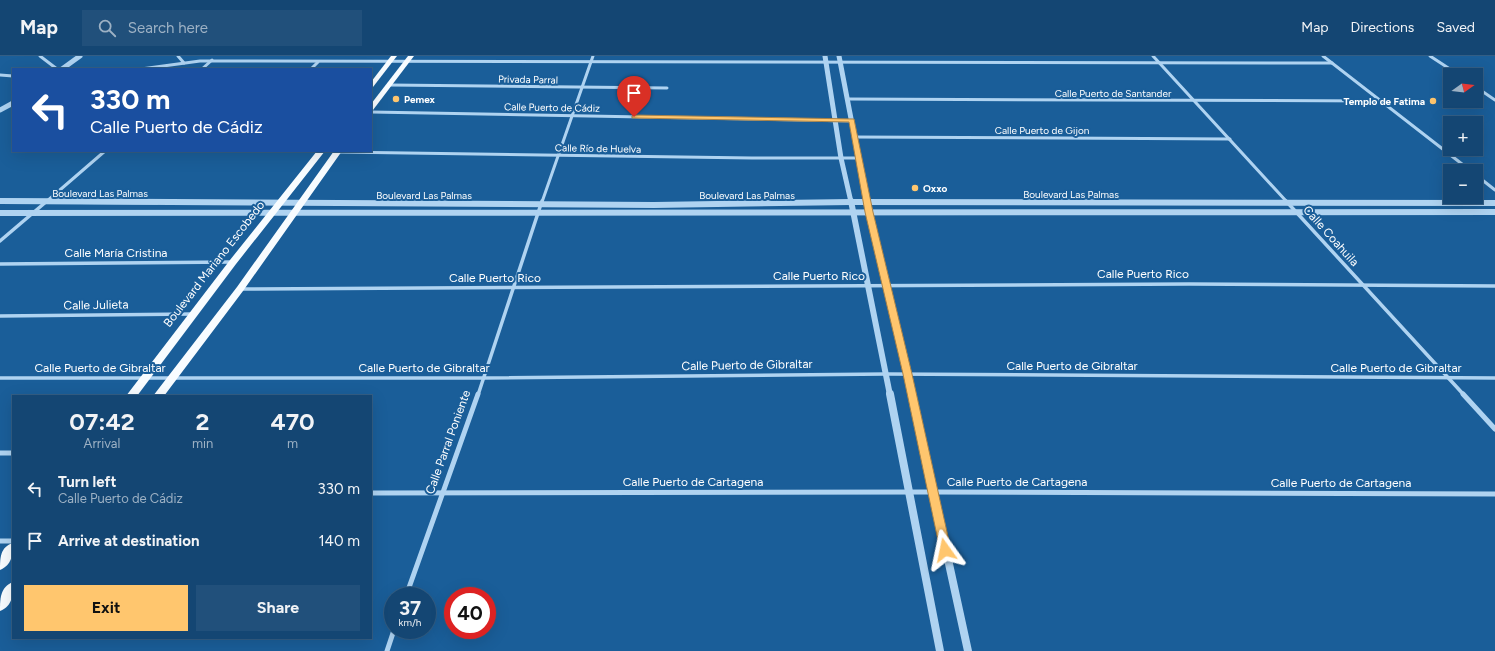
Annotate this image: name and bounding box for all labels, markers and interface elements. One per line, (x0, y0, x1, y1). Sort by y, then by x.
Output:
search box (82, 10, 362, 46)
text: Map (20, 16, 58, 39)
icon: search (96, 17, 118, 39)
text: Search here (128, 19, 208, 37)
text: Map (1301, 19, 1329, 36)
text: Directions (1351, 19, 1414, 36)
text: Saved (1436, 19, 1475, 36)
north arrow (1443, 68, 1483, 108)
map controls (1443, 68, 1483, 204)
street label: Privada Parral (498, 72, 558, 87)
pin (617, 76, 651, 117)
text: 330 m (90, 82, 170, 116)
icon: arrive (623, 82, 645, 104)
icon: left (24, 84, 76, 136)
street label: Calle Puerto de Santander (1055, 87, 1172, 100)
place label: Pemex (404, 93, 436, 106)
marker: Pemex (391, 94, 401, 104)
place label: Templo de Fatima (1344, 95, 1425, 108)
marker: Templo de Fatima (1428, 96, 1438, 106)
street label: Calle Puerto de Cádiz (504, 100, 600, 115)
text: Calle Puerto de Cádiz (90, 116, 263, 138)
button: + (1443, 116, 1483, 156)
street label: Calle Puerto de Gijon (995, 124, 1090, 137)
street label: Calle Río de Huelva (555, 141, 641, 156)
button: − (1443, 164, 1483, 204)
place label: Oxxo (923, 182, 947, 195)
marker: Oxxo (910, 183, 920, 193)
street label: Boulevard Las Palmas (52, 187, 148, 200)
street label: Boulevard Las Palmas (1023, 188, 1119, 201)
street label: Boulevard Las Palmas (376, 189, 472, 202)
street label: Boulevard Las Palmas (699, 189, 795, 202)
street label: Boulevard Mariano Escobedo (161, 198, 268, 330)
street label: Calle Coahuila (1300, 203, 1362, 269)
street label: Calle María Cristina (65, 246, 168, 260)
street label: Calle Puerto Rico (1097, 267, 1189, 281)
street label: Calle Puerto Rico (773, 269, 865, 283)
street label: Calle Puerto Rico (449, 271, 541, 285)
street label: Calle Julieta (63, 297, 129, 313)
street label: Calle Puerto de Gibraltar (681, 357, 813, 373)
street label: Calle Puerto de Gibraltar (1006, 359, 1138, 373)
street label: Calle Puerto de Gibraltar (34, 361, 166, 375)
street label: Calle Puerto de Gibraltar (358, 361, 490, 375)
street label: Calle Puerto de Gibraltar (1330, 361, 1462, 375)
street label: Calle Parral Poniente (423, 388, 474, 496)
text: 07:42 (69, 407, 135, 436)
text: 2 (196, 407, 210, 436)
text: 470 (271, 407, 315, 436)
text: Arrival (84, 436, 120, 451)
text: min (192, 436, 213, 451)
text: m (287, 436, 298, 451)
text: Turn left (58, 473, 116, 491)
street label: Calle Puerto de Cartagena (623, 475, 763, 489)
street label: Calle Puerto de Cartagena (947, 475, 1087, 489)
street label: Calle Puerto de Cartagena (1271, 476, 1411, 490)
icon: left (24, 478, 46, 500)
text: 330 m (318, 480, 360, 498)
text: Calle Puerto de Cádiz (58, 491, 183, 506)
position arrow (924, 529, 966, 571)
icon: arrive (24, 530, 46, 552)
text: Arrive at destination (58, 532, 199, 550)
text: 140 m (318, 532, 360, 550)
button: Exit (24, 585, 188, 631)
button: Share (196, 585, 360, 631)
speed limit sign: 40 (444, 587, 496, 639)
text: 37 (399, 596, 421, 620)
text: km/h (399, 616, 421, 629)

